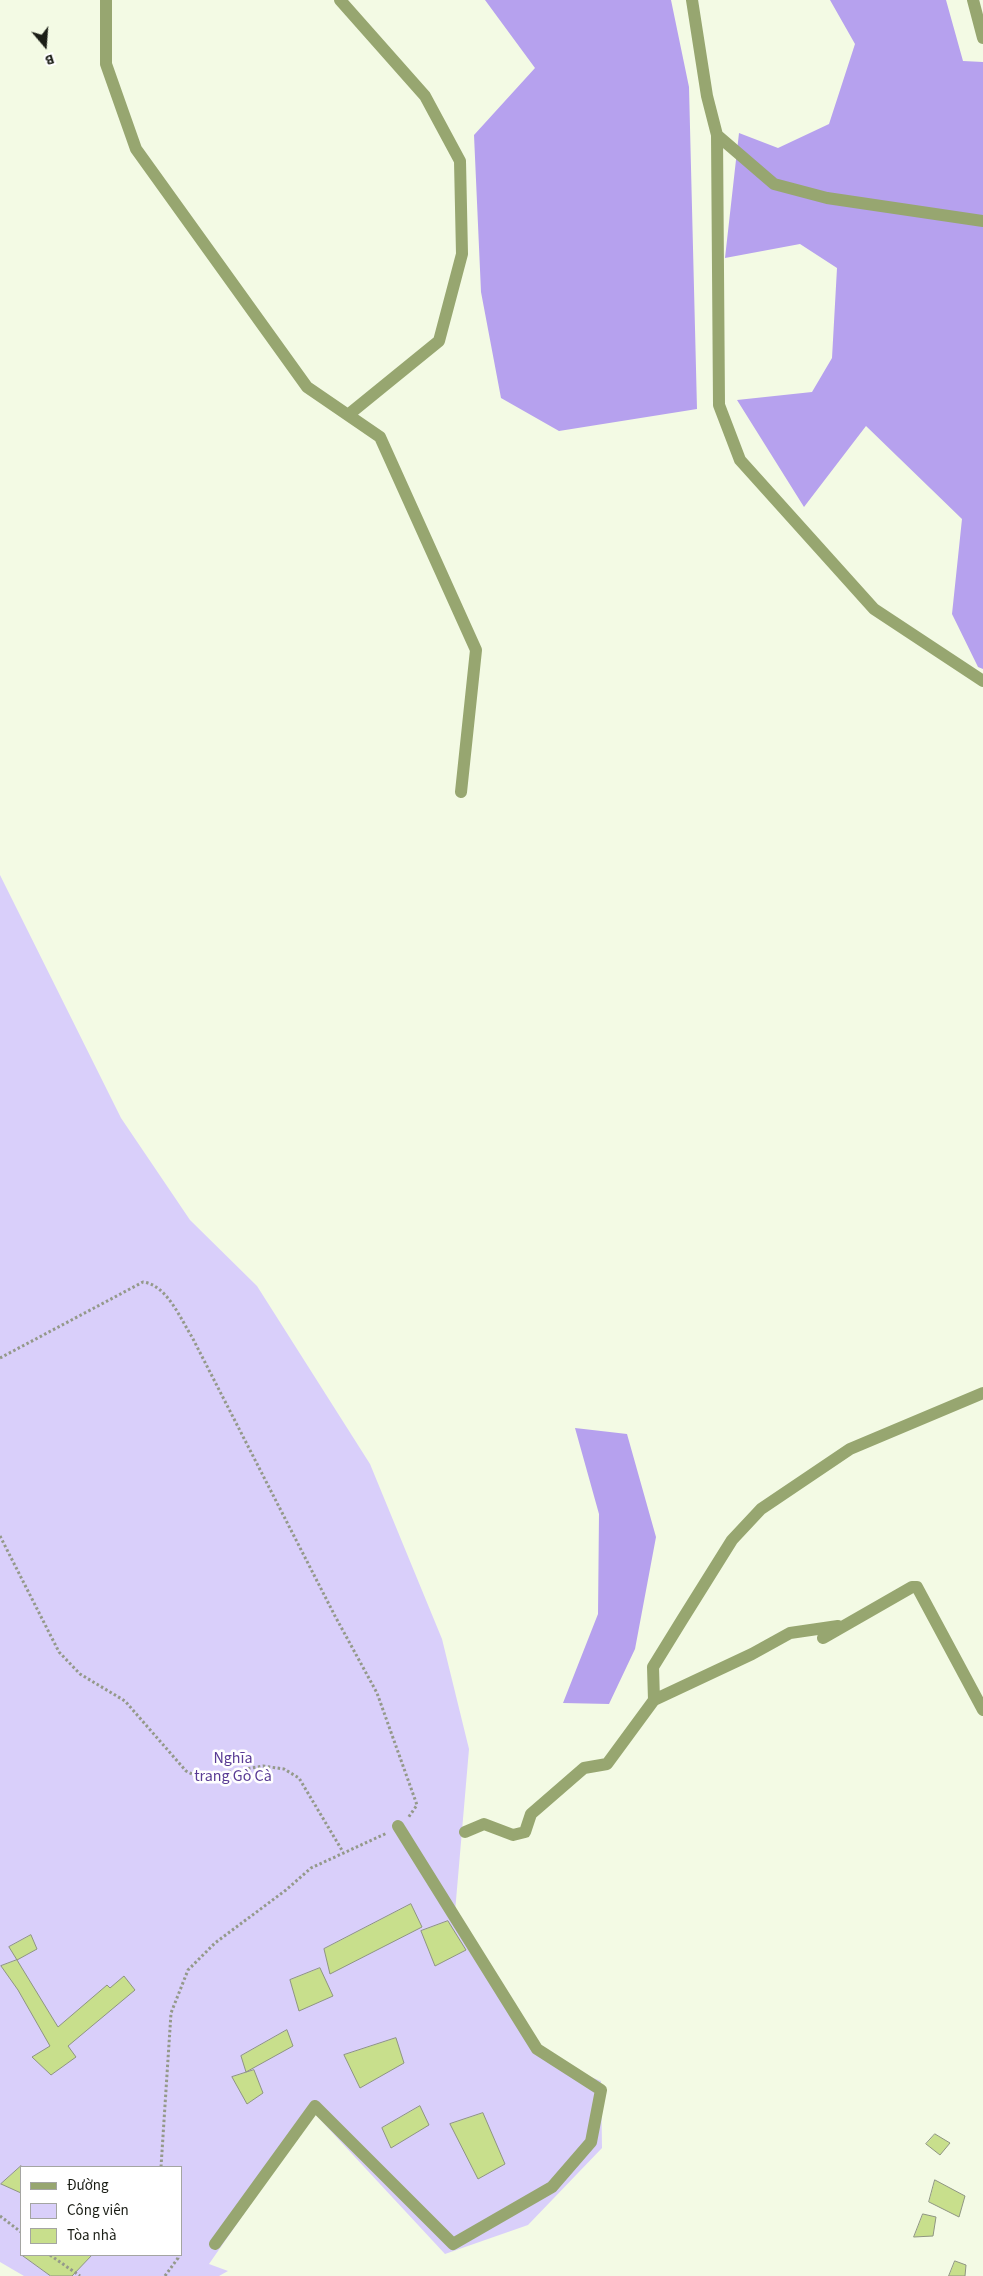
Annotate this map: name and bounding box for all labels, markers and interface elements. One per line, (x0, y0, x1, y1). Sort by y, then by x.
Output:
north arrow (20, 20, 70, 70)
text: B (43, 48, 57, 70)
park label: Nghĩa trang Gò Cà (194, 1749, 272, 1787)
legend (20, 2166, 182, 2256)
text: Đường (67, 2175, 109, 2196)
text: Công viên (67, 2200, 129, 2221)
text: Tòa nhà (67, 2225, 116, 2246)

